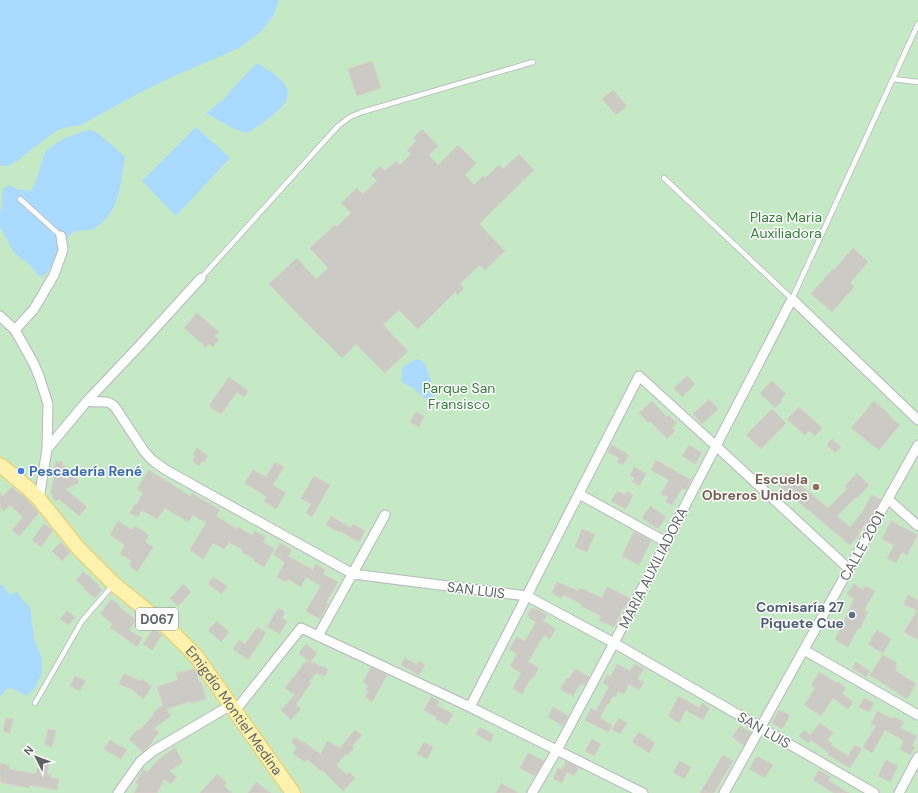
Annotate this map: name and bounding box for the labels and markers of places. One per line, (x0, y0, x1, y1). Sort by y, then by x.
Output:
place label: Pescadería René (29, 462, 142, 480)
marker: Pescadería René (16, 466, 26, 476)
place label: Escuela Obreros Unidos (702, 470, 808, 504)
marker: Escuela Obreros Unidos (811, 482, 821, 492)
place label: Comisaría 27 Piquete Cue (756, 598, 844, 632)
marker: Comisaría 27 Piquete Cue (847, 610, 857, 620)

